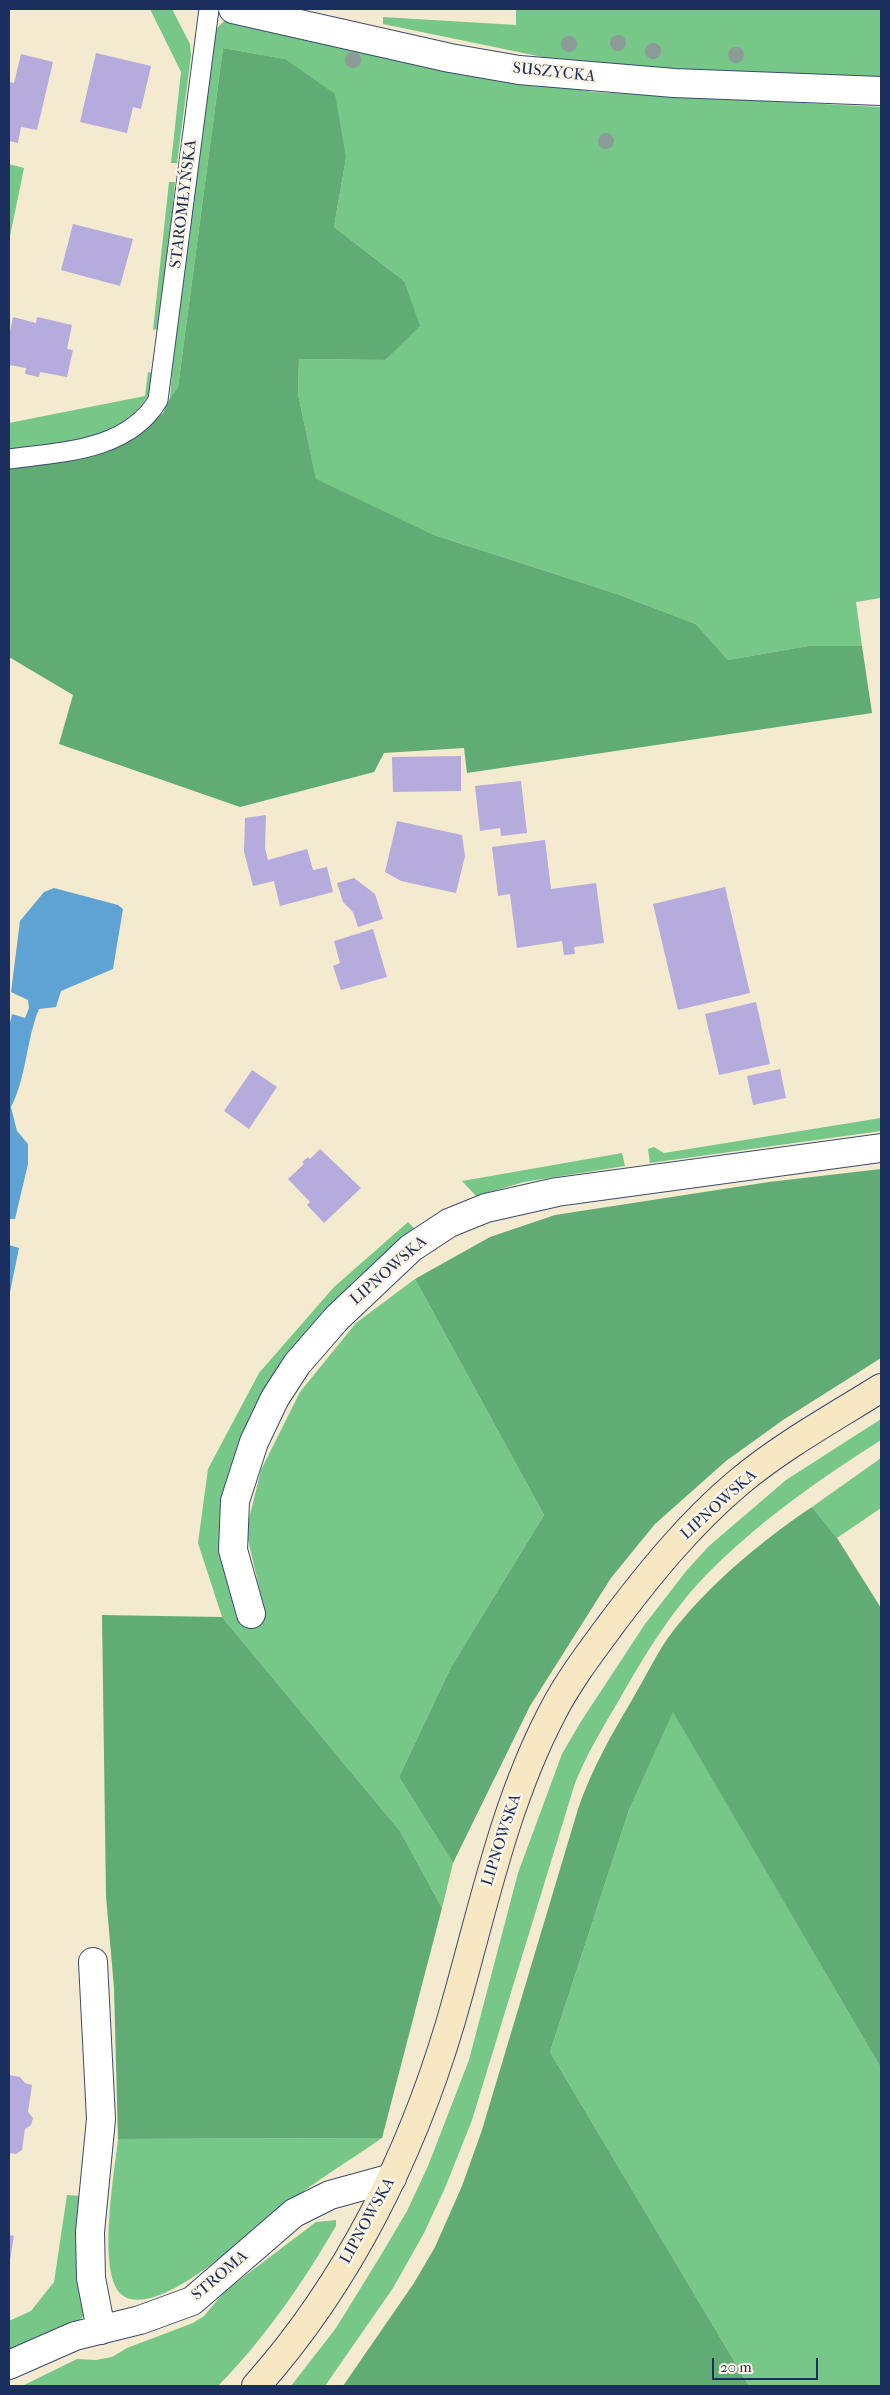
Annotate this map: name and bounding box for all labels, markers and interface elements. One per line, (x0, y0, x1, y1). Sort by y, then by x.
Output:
street label: SUSZYCKA (512, 59, 596, 87)
street label: STAROMŁYŃSKA (167, 139, 201, 269)
street label: LIPNOWSKA (347, 1232, 431, 1310)
street label: LIPNOWSKA (677, 1466, 761, 1544)
street label: LIPNOWSKA (478, 1792, 526, 1888)
street label: LIPNOWSKA (336, 2175, 400, 2267)
street label: STROMA (188, 2247, 252, 2305)
scale bar (715, 2348, 821, 2380)
text: 20 m (720, 2358, 752, 2376)

